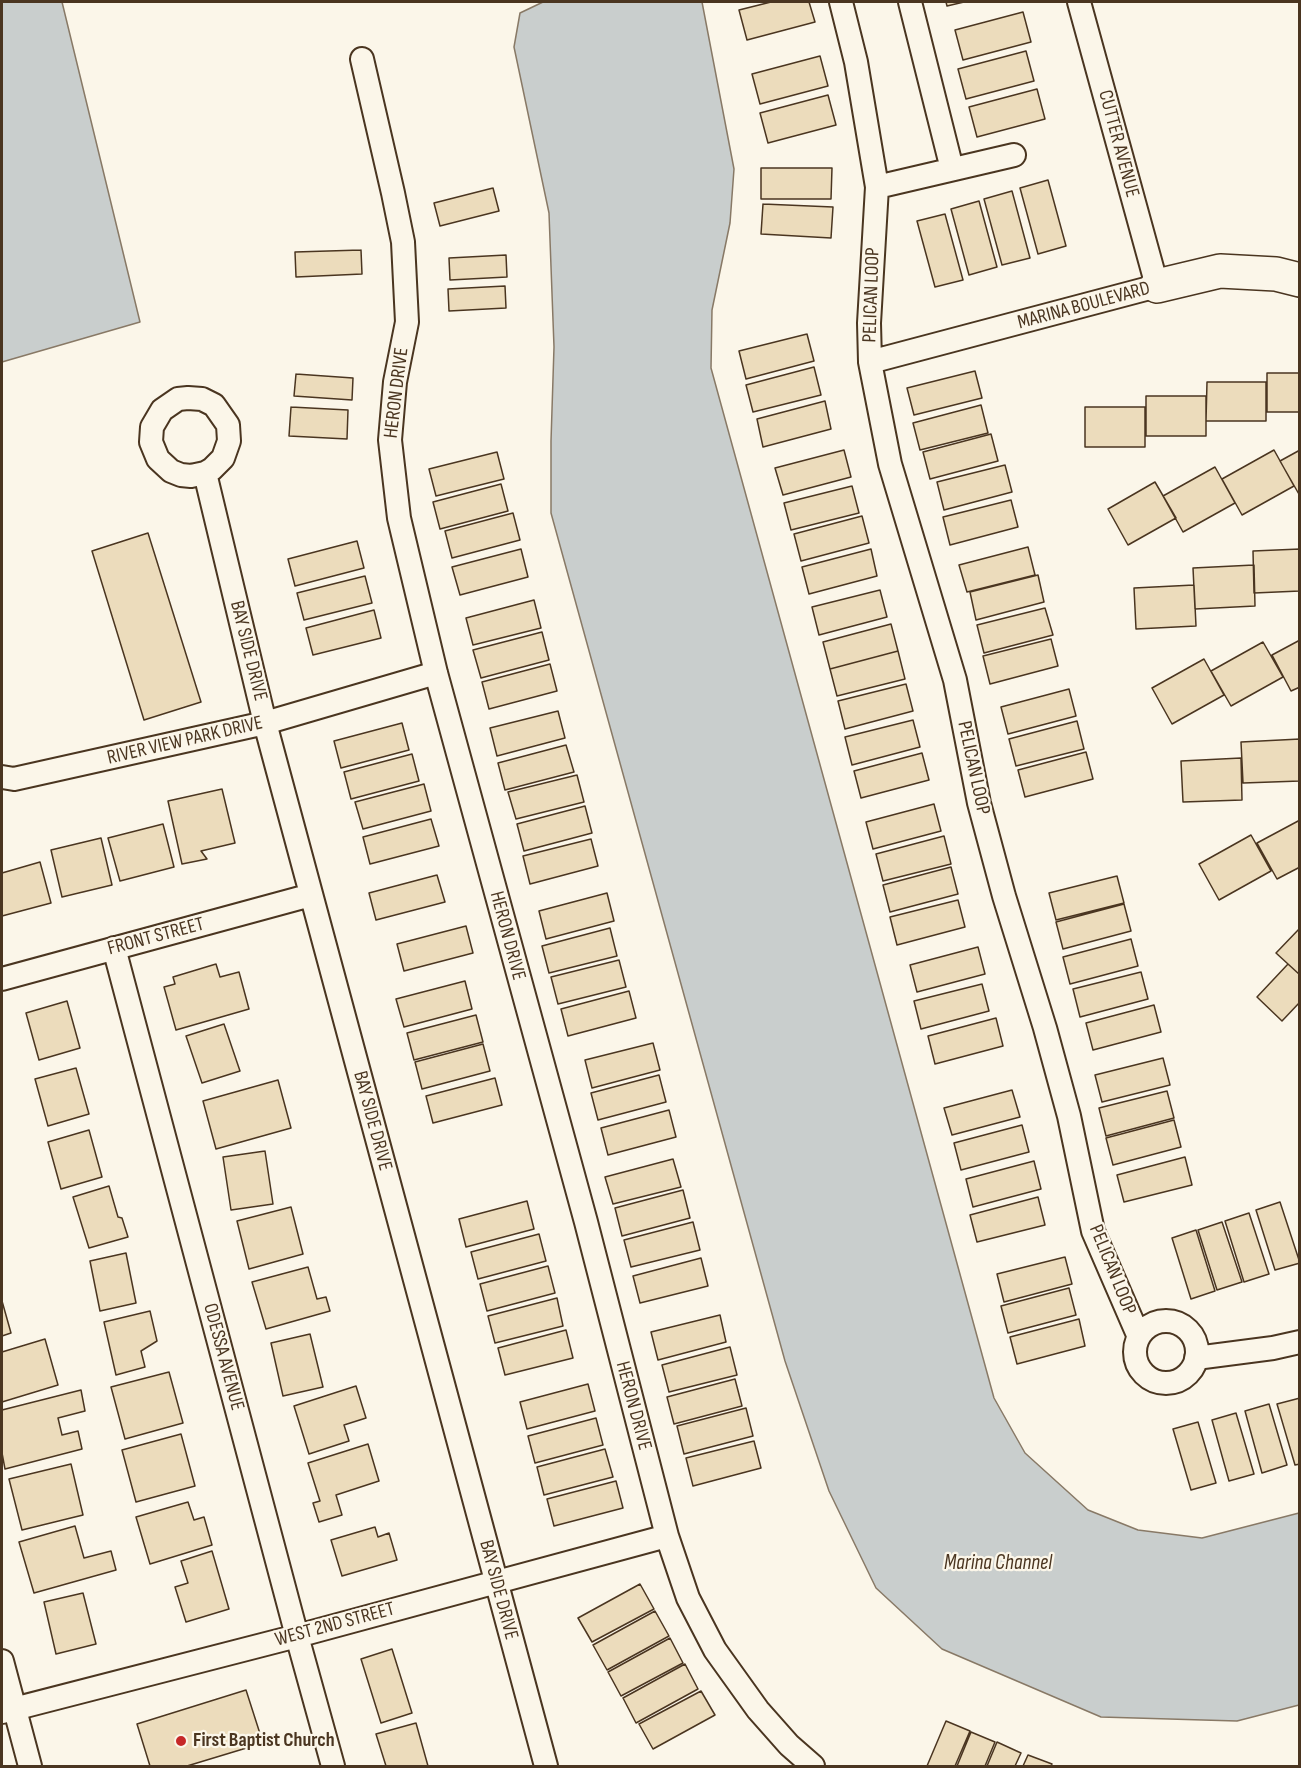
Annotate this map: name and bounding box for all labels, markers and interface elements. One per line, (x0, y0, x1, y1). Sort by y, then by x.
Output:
street label: CUTTER AVENUE (1092, 88, 1144, 200)
street label: PELICAN LOOP (858, 247, 886, 343)
street label: MARINA BOULEVARD (1015, 277, 1153, 335)
street label: HERON DRIVE (380, 346, 414, 440)
street label: BAY SIDE DRIVE (224, 598, 272, 704)
street label: RIVER VIEW PARK DRIVE (105, 711, 265, 771)
street label: PELICAN LOOP (951, 719, 995, 817)
street label: HERON DRIVE (484, 889, 530, 983)
street label: FRONT STREET (105, 913, 207, 961)
street label: BAY SIDE DRIVE (347, 1068, 397, 1174)
street label: PELICAN LOOP (1083, 1221, 1141, 1319)
street label: ODESSA AVENUE (197, 1301, 249, 1413)
street label: HERON DRIVE (610, 1359, 656, 1453)
street label: BAY SIDE DRIVE (473, 1537, 523, 1643)
water label: Marina Channel (944, 1551, 1052, 1577)
street label: WEST 2ND STREET (273, 1598, 397, 1652)
place label: First Baptist Church (193, 1729, 335, 1753)
marker: First Baptist Church (174, 1734, 188, 1748)

